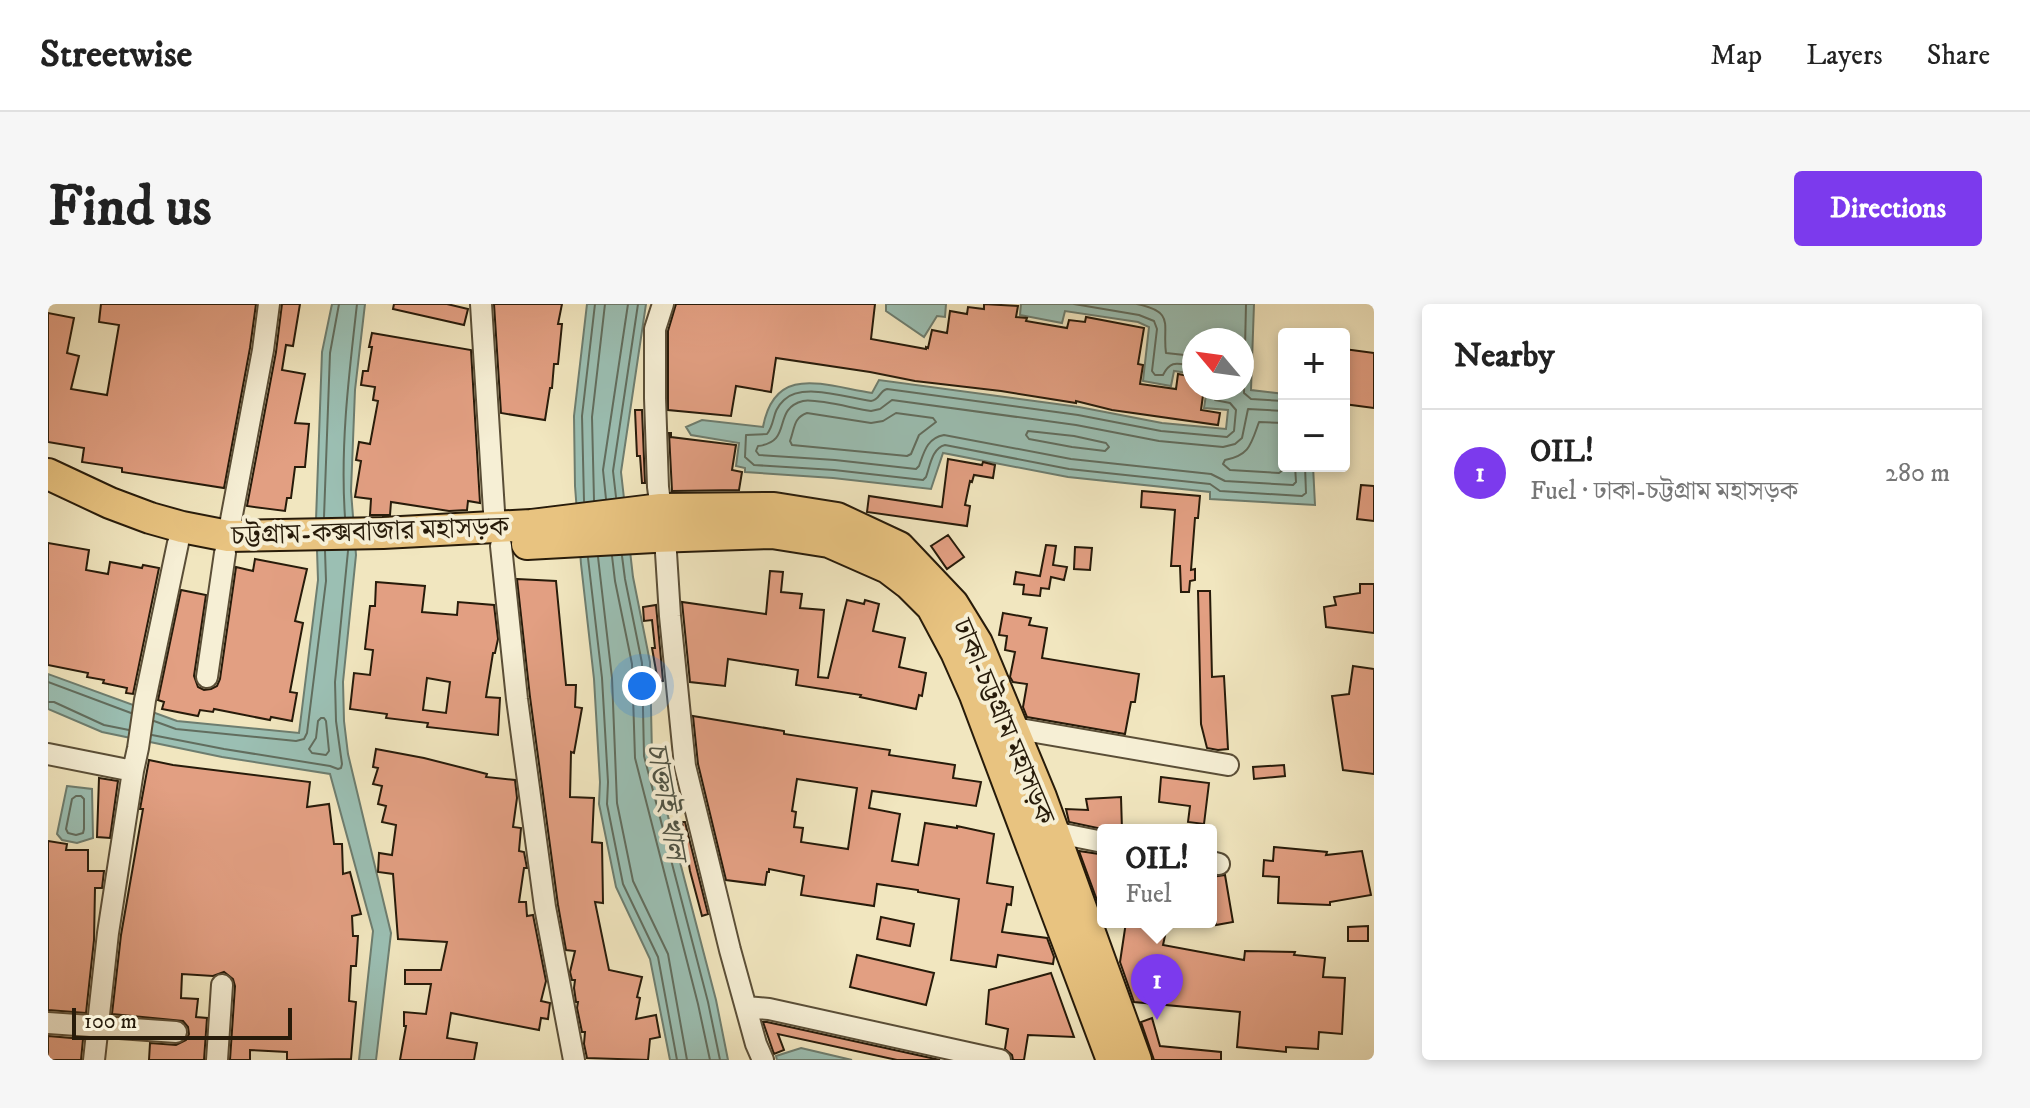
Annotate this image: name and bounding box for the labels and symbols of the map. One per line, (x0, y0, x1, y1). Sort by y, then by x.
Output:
north arrow (1182, 328, 1254, 400)
street label: চট্টগ্রাম-কক্সবাজার মহাসড়ক (230, 508, 511, 554)
street label: ঢাকা-চট্টগ্রাম মহাসড়ক (944, 612, 1064, 831)
your location (622, 666, 662, 706)
water label: চাক্তাই খাল (637, 740, 696, 868)
pin: 1 (1131, 954, 1183, 1020)
scale bar (72, 1004, 292, 1040)

